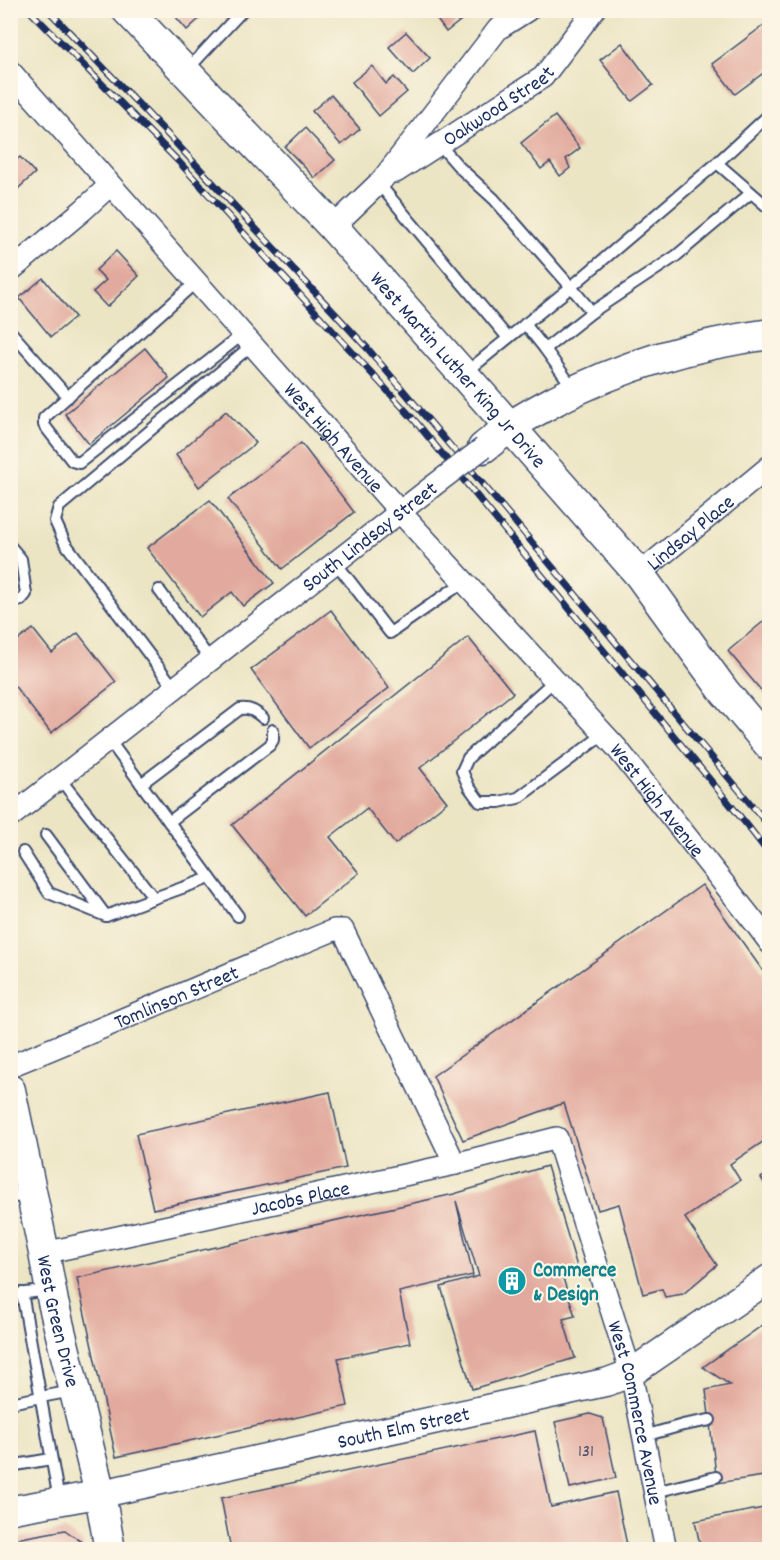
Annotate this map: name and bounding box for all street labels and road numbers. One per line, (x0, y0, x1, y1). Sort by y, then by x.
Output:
street label: Oakwood Street (438, 61, 564, 156)
street label: West Martin Luther King Jr Drive (361, 266, 552, 476)
street label: West High Avenue (275, 377, 389, 501)
street label: South Lindsay Street (297, 476, 445, 601)
street label: Lindsay Place (641, 489, 742, 580)
street label: West High Avenue (601, 738, 710, 865)
street label: Tomlinson Street (110, 959, 244, 1039)
street label: Jacobs Place (249, 1175, 353, 1226)
street label: West Green Drive (27, 1253, 85, 1391)
street label: West Commerce Avenue (598, 1318, 669, 1508)
street label: South Elm Street (335, 1401, 473, 1459)

